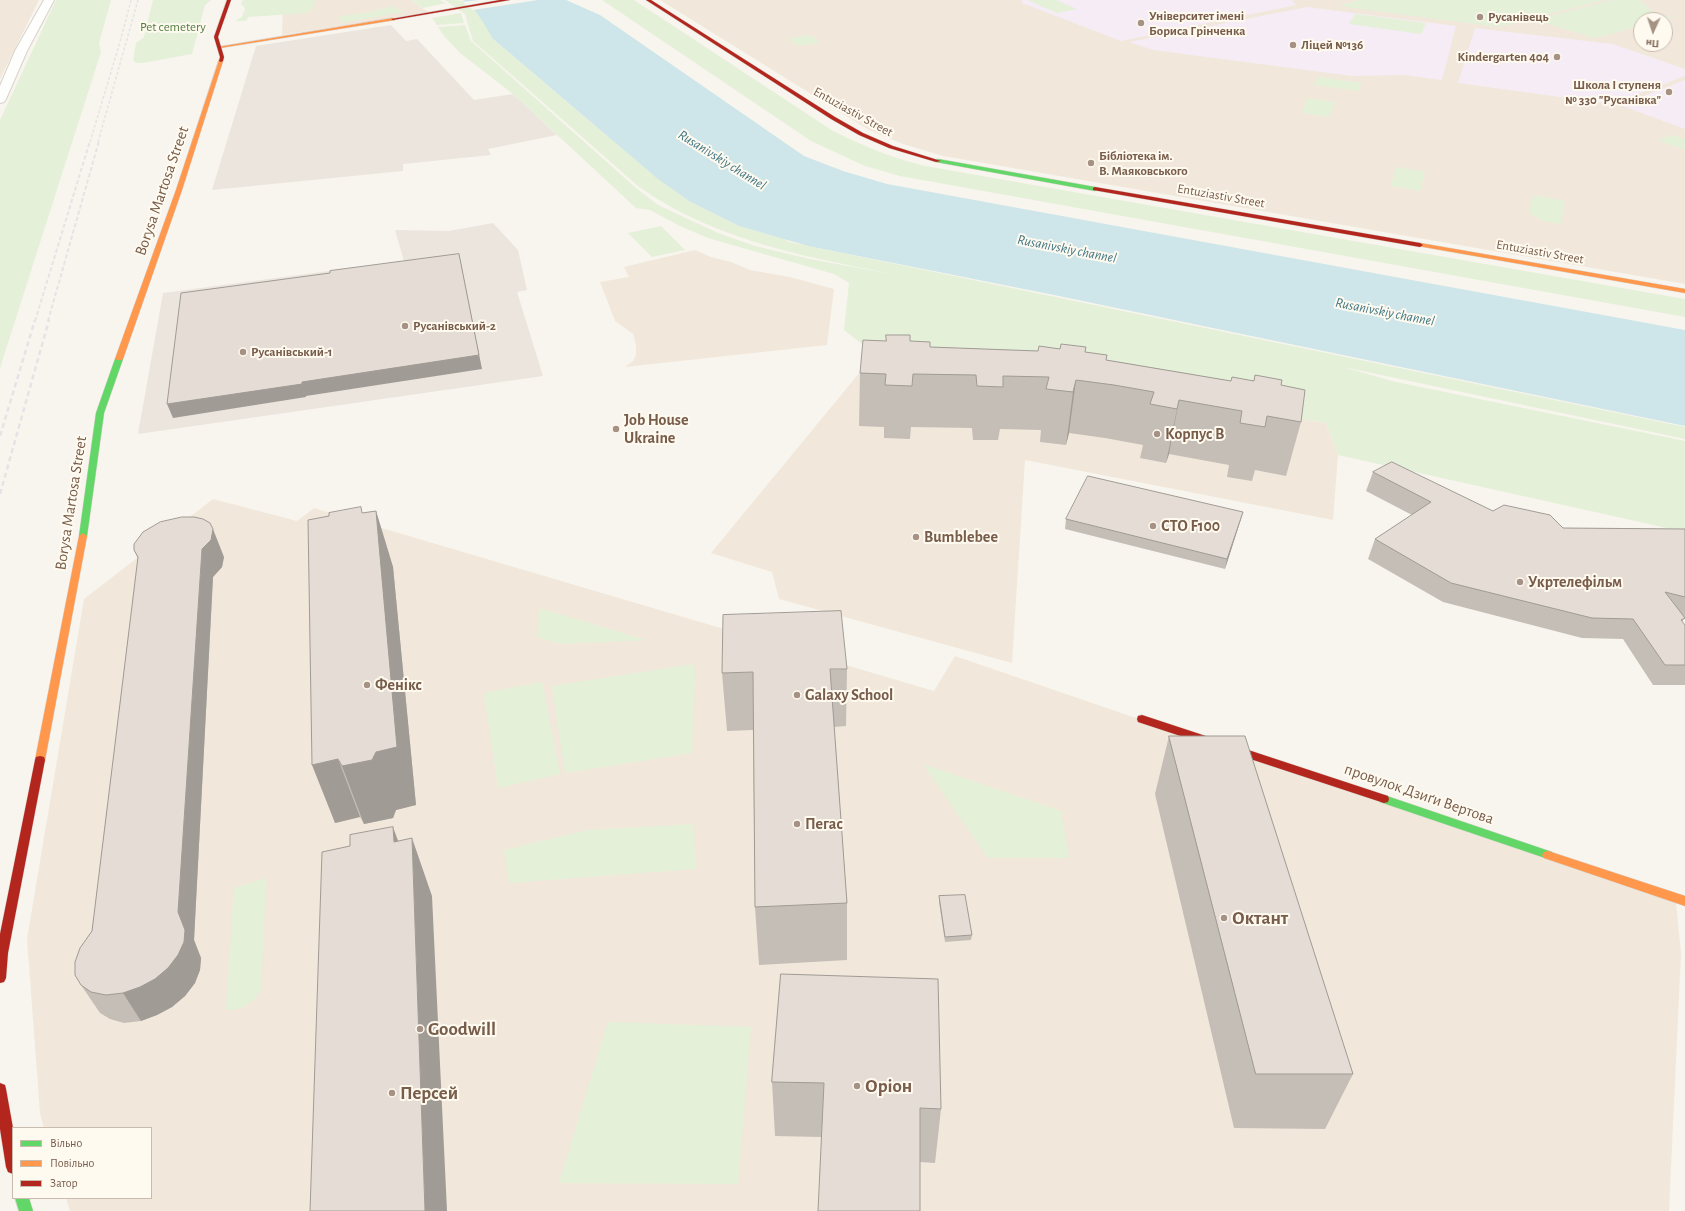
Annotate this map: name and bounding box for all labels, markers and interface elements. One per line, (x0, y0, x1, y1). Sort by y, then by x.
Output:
place label: Університет імені Бориса Грінченка (1149, 8, 1245, 39)
place label: Русанівець (1488, 9, 1549, 25)
marker: Русанівець (1475, 12, 1485, 22)
north arrow (1633, 12, 1673, 52)
marker: Університет імені Бориса Грінченка (1136, 18, 1146, 28)
park label: Pet cemetery (140, 19, 206, 35)
place label: Ліцей №136 (1301, 37, 1363, 53)
text: Пн (1645, 38, 1659, 49)
marker: Ліцей №136 (1288, 40, 1298, 50)
place label: Kindergarten 404 (1457, 49, 1549, 65)
marker: Kindergarten 404 (1552, 52, 1562, 62)
place label: Школа І ступеня № 330 "Русанівка" (1565, 77, 1661, 108)
street label: Entuziastiv Street (811, 84, 895, 140)
marker: Школа І ступеня № 330 "Русанівка" (1664, 87, 1674, 97)
street label: Borysa Martosa Street (131, 124, 193, 258)
water label: Rusanivskiy channel (675, 126, 769, 194)
place label: Бібліотека ім. В. Маяковського (1099, 148, 1188, 179)
marker: Бібліотека ім. В. Маяковського (1086, 158, 1096, 168)
street label: Entuziastiv Street (1176, 181, 1266, 211)
water label: Rusanivskiy channel (1016, 231, 1118, 267)
street label: Entuziastiv Street (1495, 237, 1585, 267)
water label: Rusanivskiy channel (1334, 294, 1436, 330)
place label: Русанівський-2 (413, 318, 496, 334)
marker: Русанівський-2 (400, 321, 410, 331)
place label: Русанівський-1 (251, 344, 333, 360)
marker: Русанівський-1 (238, 347, 248, 357)
place label: Job House Ukraine (624, 410, 688, 448)
marker: Job House Ukraine (611, 424, 621, 434)
place label: Корпус В (1165, 424, 1224, 444)
marker: Корпус В (1152, 429, 1162, 439)
street label: Borysa Martosa Street (51, 435, 91, 571)
place label: СТО F100 (1161, 516, 1220, 536)
marker: СТО F100 (1148, 521, 1158, 531)
place label: Bumblebee (924, 527, 998, 547)
marker: Bumblebee (911, 532, 921, 542)
place label: Укртелефільм (1528, 572, 1622, 592)
marker: Укртелефільм (1515, 577, 1525, 587)
place label: Фенікс (375, 675, 422, 695)
marker: Фенікс (362, 680, 372, 690)
place label: Galaxy School (805, 685, 893, 705)
marker: Galaxy School (792, 690, 802, 700)
street label: провулок Дзиґи Вертова (1342, 759, 1496, 829)
place label: Пегас (805, 814, 843, 834)
marker: Пегас (792, 819, 802, 829)
place label: Октант (1232, 907, 1288, 929)
marker: Октант (1219, 913, 1229, 923)
place label: Goodwill (428, 1018, 496, 1040)
marker: Goodwill (415, 1024, 425, 1034)
place label: Оріон (865, 1075, 912, 1097)
marker: Оріон (852, 1081, 862, 1091)
place label: Персей (400, 1082, 458, 1104)
marker: Персей (387, 1088, 397, 1098)
legend (12, 1127, 152, 1199)
text: Вільно (50, 1137, 82, 1149)
text: Повільно (50, 1157, 94, 1169)
text: Затор (50, 1177, 78, 1189)

